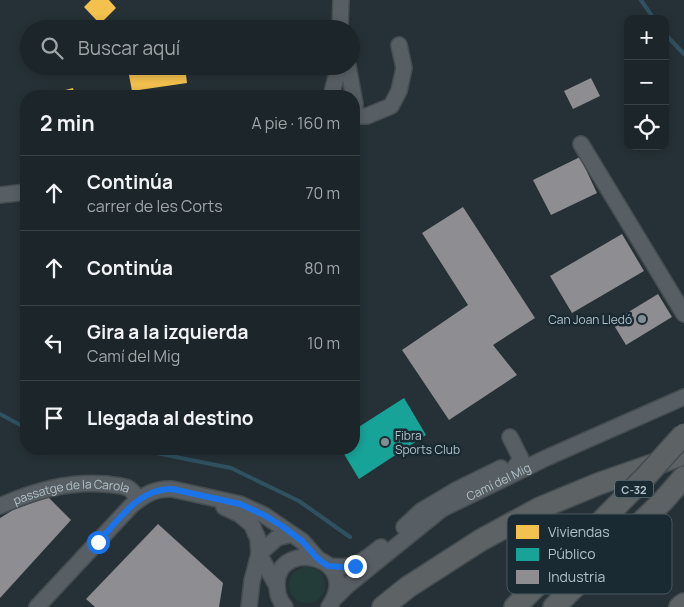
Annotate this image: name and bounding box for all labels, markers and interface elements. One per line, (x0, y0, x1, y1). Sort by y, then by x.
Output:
map controls (624, 15, 669, 150)
button: + (624, 15, 669, 60)
search box (20, 20, 360, 75)
icon: search (38, 34, 66, 62)
text: Buscar aquí (78, 35, 180, 61)
button: − (624, 60, 669, 105)
button: locate (624, 105, 669, 150)
text: 2 min (40, 109, 95, 137)
text: A pie · 160 m (251, 112, 340, 134)
text: Continúa (87, 169, 173, 195)
icon: ahead (40, 179, 68, 207)
text: 70 m (305, 182, 340, 204)
text: carrer de les Corts (87, 195, 223, 217)
icon: ahead (40, 254, 68, 282)
text: Continúa (87, 255, 173, 281)
text: 80 m (304, 257, 340, 279)
place label: Can Joan Lledó (548, 311, 632, 328)
marker: Can Joan Lledó (636, 313, 648, 325)
text: Gira a la izquierda (87, 319, 248, 345)
icon: left (40, 329, 68, 357)
text: 10 m (307, 332, 340, 354)
text: Camí del Mig (87, 345, 180, 367)
icon: arrive (40, 404, 68, 432)
text: Llegada al destino (87, 405, 254, 431)
place label: Fibra Sports Club (395, 427, 460, 458)
marker: Fibra Sports Club (379, 436, 391, 448)
street label: Camí del Mig (463, 458, 534, 504)
street label: passatge de la Carola (10, 475, 133, 508)
road number: C-32 (615, 480, 653, 498)
legend (507, 514, 672, 594)
text: Viviendas (548, 522, 609, 541)
route start (87, 531, 110, 554)
text: Público (548, 544, 595, 563)
route end (344, 555, 367, 578)
text: Industria (548, 567, 605, 586)

